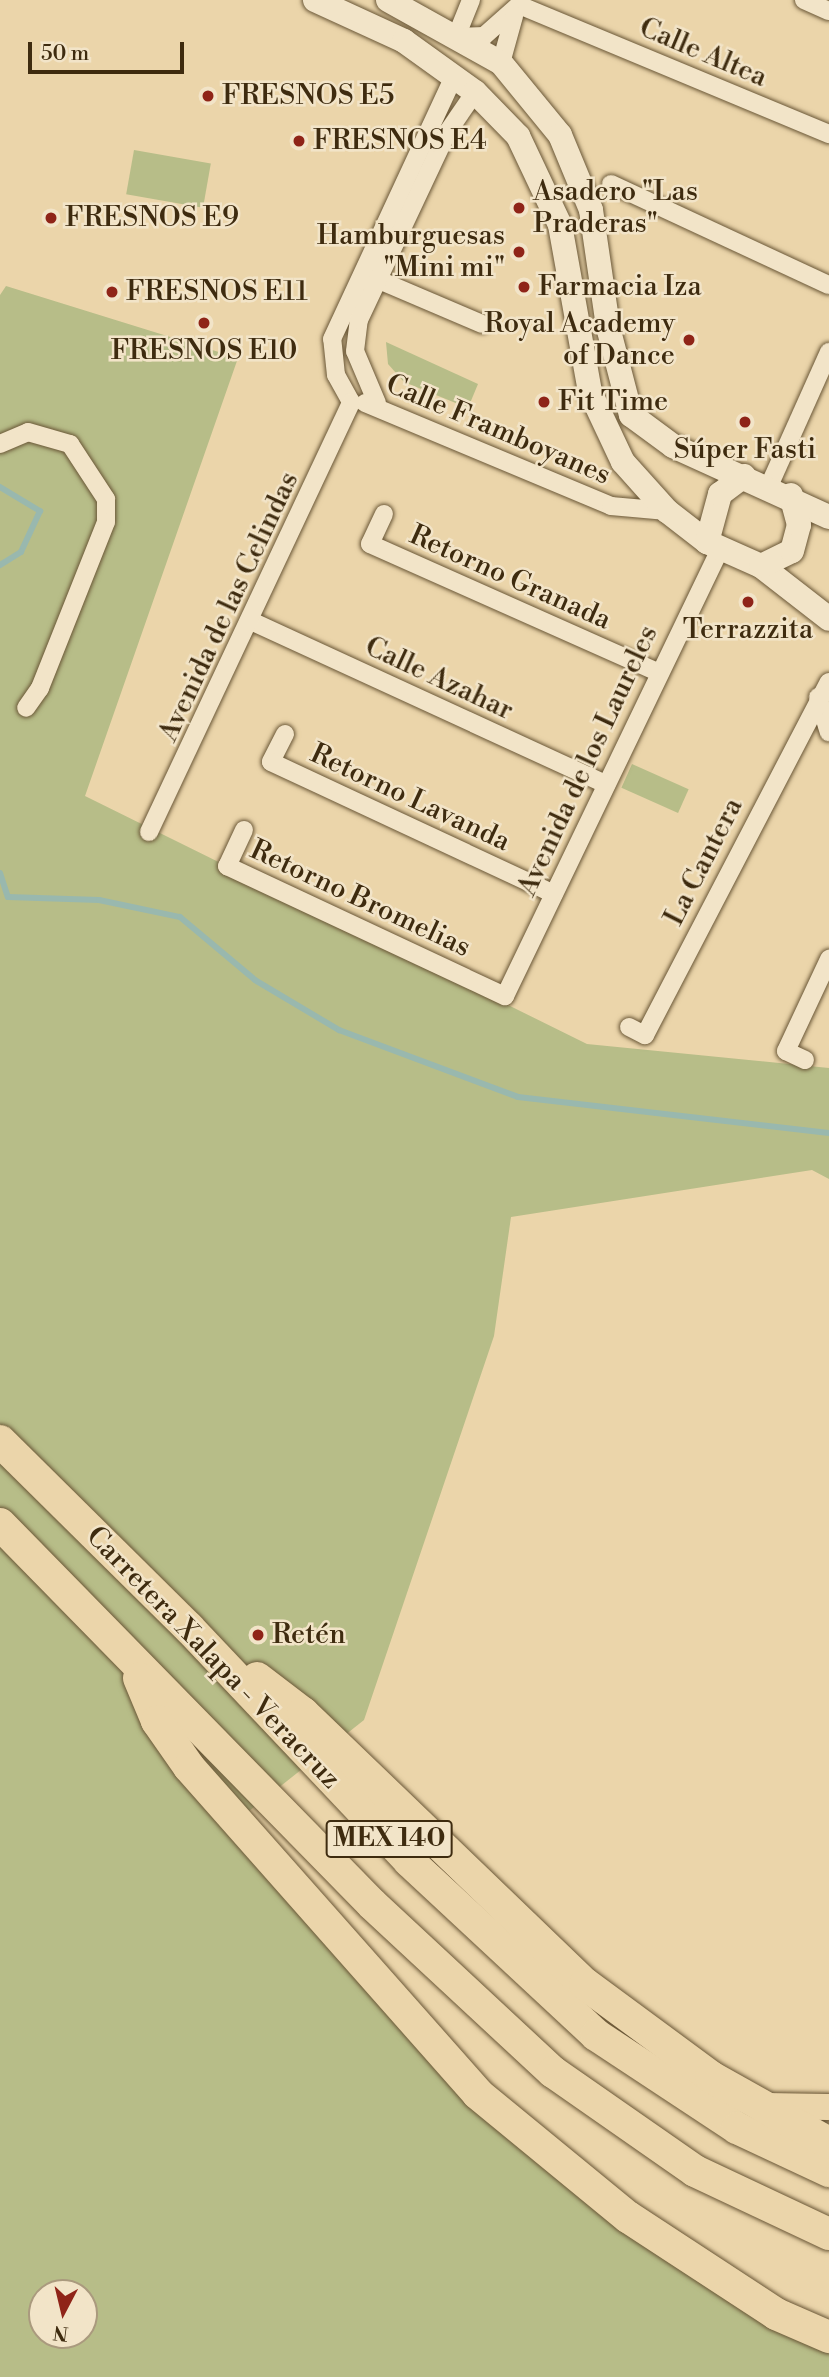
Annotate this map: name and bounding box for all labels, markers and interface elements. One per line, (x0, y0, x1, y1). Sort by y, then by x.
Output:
street label: Calle Altea (634, 11, 772, 95)
scale bar (32, 28, 187, 72)
text: 50 m (41, 41, 89, 67)
place label: FRESNOS E5 (222, 79, 394, 113)
marker: FRESNOS E5 (200, 88, 216, 104)
place label: FRESNOS E4 (313, 124, 487, 158)
marker: FRESNOS E4 (291, 133, 307, 149)
place label: Asadero "Las Praderas" (533, 175, 698, 241)
marker: Asadero "Las Praderas" (511, 200, 527, 216)
place label: FRESNOS E9 (65, 201, 239, 235)
marker: FRESNOS E9 (43, 210, 59, 226)
place label: Hamburguesas "Mini mi" (317, 219, 505, 285)
marker: Hamburguesas "Mini mi" (511, 244, 527, 260)
place label: Farmacia Iza (538, 270, 702, 304)
place label: FRESNOS E11 (126, 275, 308, 309)
marker: Farmacia Iza (516, 279, 532, 295)
marker: FRESNOS E11 (104, 284, 120, 300)
place label: Royal Academy of Dance (484, 307, 675, 373)
marker: FRESNOS E10 (196, 315, 212, 331)
marker: Royal Academy of Dance (681, 332, 697, 348)
place label: FRESNOS E10 (111, 334, 297, 368)
street label: Calle Framboyanes (381, 368, 615, 492)
place label: Fit Time (558, 385, 668, 419)
marker: Fit Time (536, 394, 552, 410)
marker: Súper Fasti (737, 414, 753, 430)
place label: Súper Fasti (674, 433, 816, 467)
street label: Avenida de las Celindas (152, 467, 306, 747)
street label: Retorno Granada (404, 519, 616, 637)
marker: Terrazzita (740, 594, 756, 610)
place label: Terrazzita (683, 613, 813, 647)
street label: Avenida de los Laureles (511, 620, 665, 902)
street label: Calle Azahar (360, 630, 518, 728)
street label: Retorno Lavanda (305, 737, 515, 859)
street label: La Cantera (658, 793, 750, 931)
street label: Retorno Bromelias (245, 833, 475, 965)
street label: Carretera Xalapa - Veracruz (79, 1520, 347, 1796)
place label: Retén (272, 1618, 346, 1652)
marker: Retén (250, 1627, 266, 1643)
road number: MEX 140 (324, 1816, 454, 1862)
north arrow (28, 2279, 98, 2349)
text: N (52, 2320, 70, 2346)

